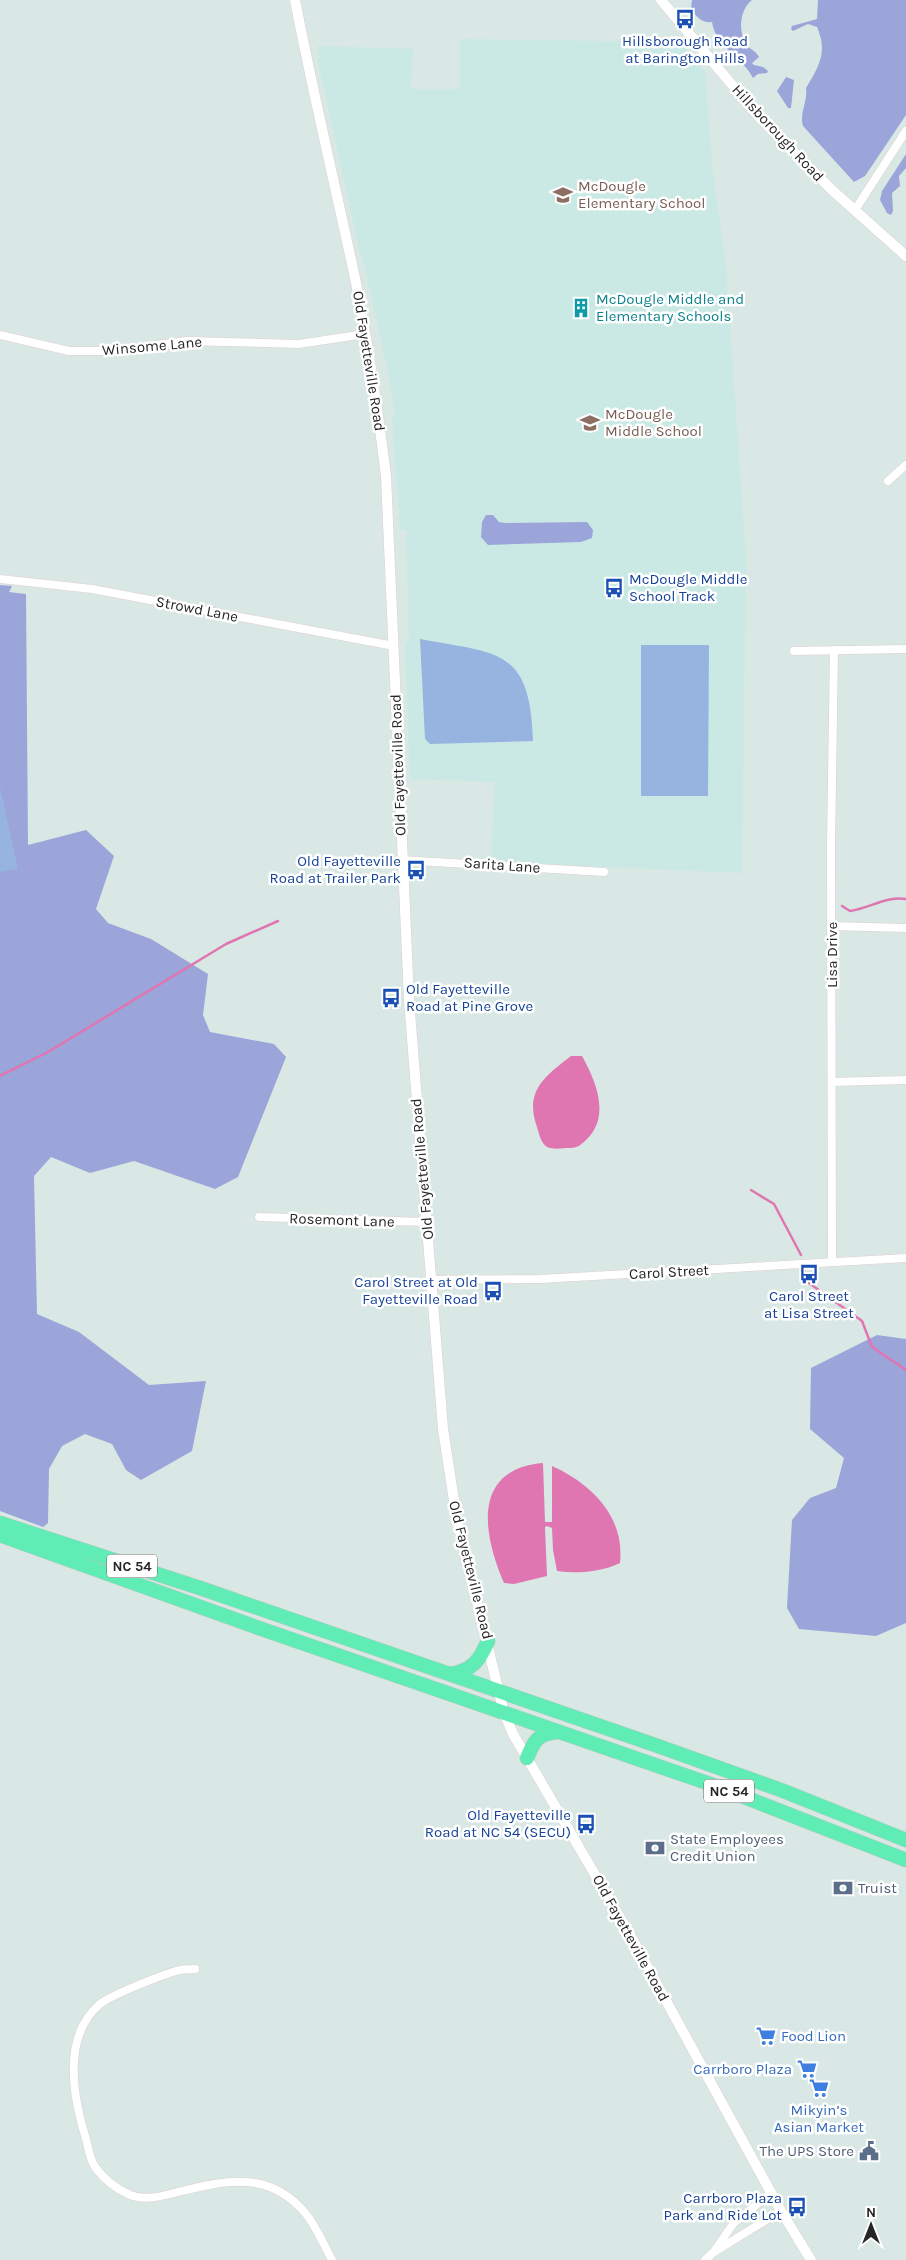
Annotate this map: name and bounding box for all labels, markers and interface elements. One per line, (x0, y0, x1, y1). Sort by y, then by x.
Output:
bus stop icon: Hillsborough Road at Barington Hills (674, 8, 696, 30)
place label: Hillsborough Road at Barington Hills (622, 32, 748, 67)
street label: Hillsborough Road (728, 81, 828, 185)
place label: McDougle Elementary School (578, 177, 705, 212)
school or university icon: McDougle Elementary School (552, 184, 574, 206)
street label: Old Fayetteville Road (349, 289, 389, 433)
place label: McDougle Middle and Elementary Schools (596, 290, 744, 325)
building icon: McDougle Middle and Elementary Schools (570, 297, 592, 319)
street label: Winsome Lane (101, 333, 203, 359)
place label: McDougle Middle School (605, 405, 702, 440)
school or university icon: McDougle Middle School (579, 412, 601, 434)
place label: McDougle Middle School Track (629, 570, 747, 605)
bus stop icon: McDougle Middle School Track (603, 577, 625, 599)
street label: Strowd Lane (154, 592, 240, 626)
street label: Old Fayetteville Road (387, 694, 409, 836)
place label: Old Fayetteville Road at Trailer Park (270, 852, 401, 887)
street label: Sarita Lane (463, 853, 541, 877)
bus stop icon: Old Fayetteville Road at Trailer Park (405, 859, 427, 881)
street label: Lisa Drive (823, 922, 841, 988)
place label: Old Fayetteville Road at Pine Grove (406, 980, 533, 1015)
bus stop icon: Old Fayetteville Road at Pine Grove (380, 987, 402, 1009)
street label: Old Fayetteville Road (407, 1098, 437, 1240)
street label: Rosemont Lane (289, 1209, 395, 1231)
street label: Carol Street (629, 1261, 710, 1283)
bus stop icon: Carol Street at Lisa Street (798, 1263, 820, 1285)
place label: Carol Street at Old Fayetteville Road (354, 1273, 478, 1308)
bus stop icon: Carol Street at Old Fayetteville Road (482, 1280, 504, 1302)
place label: Carol Street at Lisa Street (764, 1287, 854, 1322)
street label: Old Fayetteville Road (445, 1499, 497, 1641)
road number: NC 54 (107, 1554, 157, 1578)
road number: NC 54 (704, 1780, 754, 1802)
place label: Old Fayetteville Road at NC 54 (SECU) (425, 1806, 571, 1841)
bus stop icon: Old Fayetteville Road at NC 54 (SECU) (575, 1813, 597, 1835)
place label: State Employees Credit Union (670, 1830, 784, 1865)
bank icon: State Employees Credit Union (644, 1837, 666, 1859)
street label: Old Fayetteville Road (589, 1872, 673, 2004)
bank icon: Truist (832, 1877, 854, 1899)
place label: Truist (858, 1879, 897, 1897)
supermarket icon: Food Lion (755, 2025, 777, 2047)
place label: Food Lion (781, 2027, 846, 2045)
supermarket icon: Carrboro Plaza (796, 2058, 818, 2080)
place label: Carrboro Plaza (693, 2060, 792, 2078)
supermarket icon: Mikyin’s Asian Market (808, 2077, 830, 2099)
place label: Mikyin’s Asian Market (774, 2101, 864, 2136)
public building icon: The UPS Store (858, 2140, 880, 2162)
place label: The UPS Store (759, 2142, 854, 2160)
place label: Carrboro Plaza Park and Ride Lot (664, 2189, 782, 2224)
bus stop icon: Carrboro Plaza Park and Ride Lot (786, 2196, 808, 2218)
north arrow (846, 2200, 896, 2250)
text: N (866, 2204, 876, 2221)

